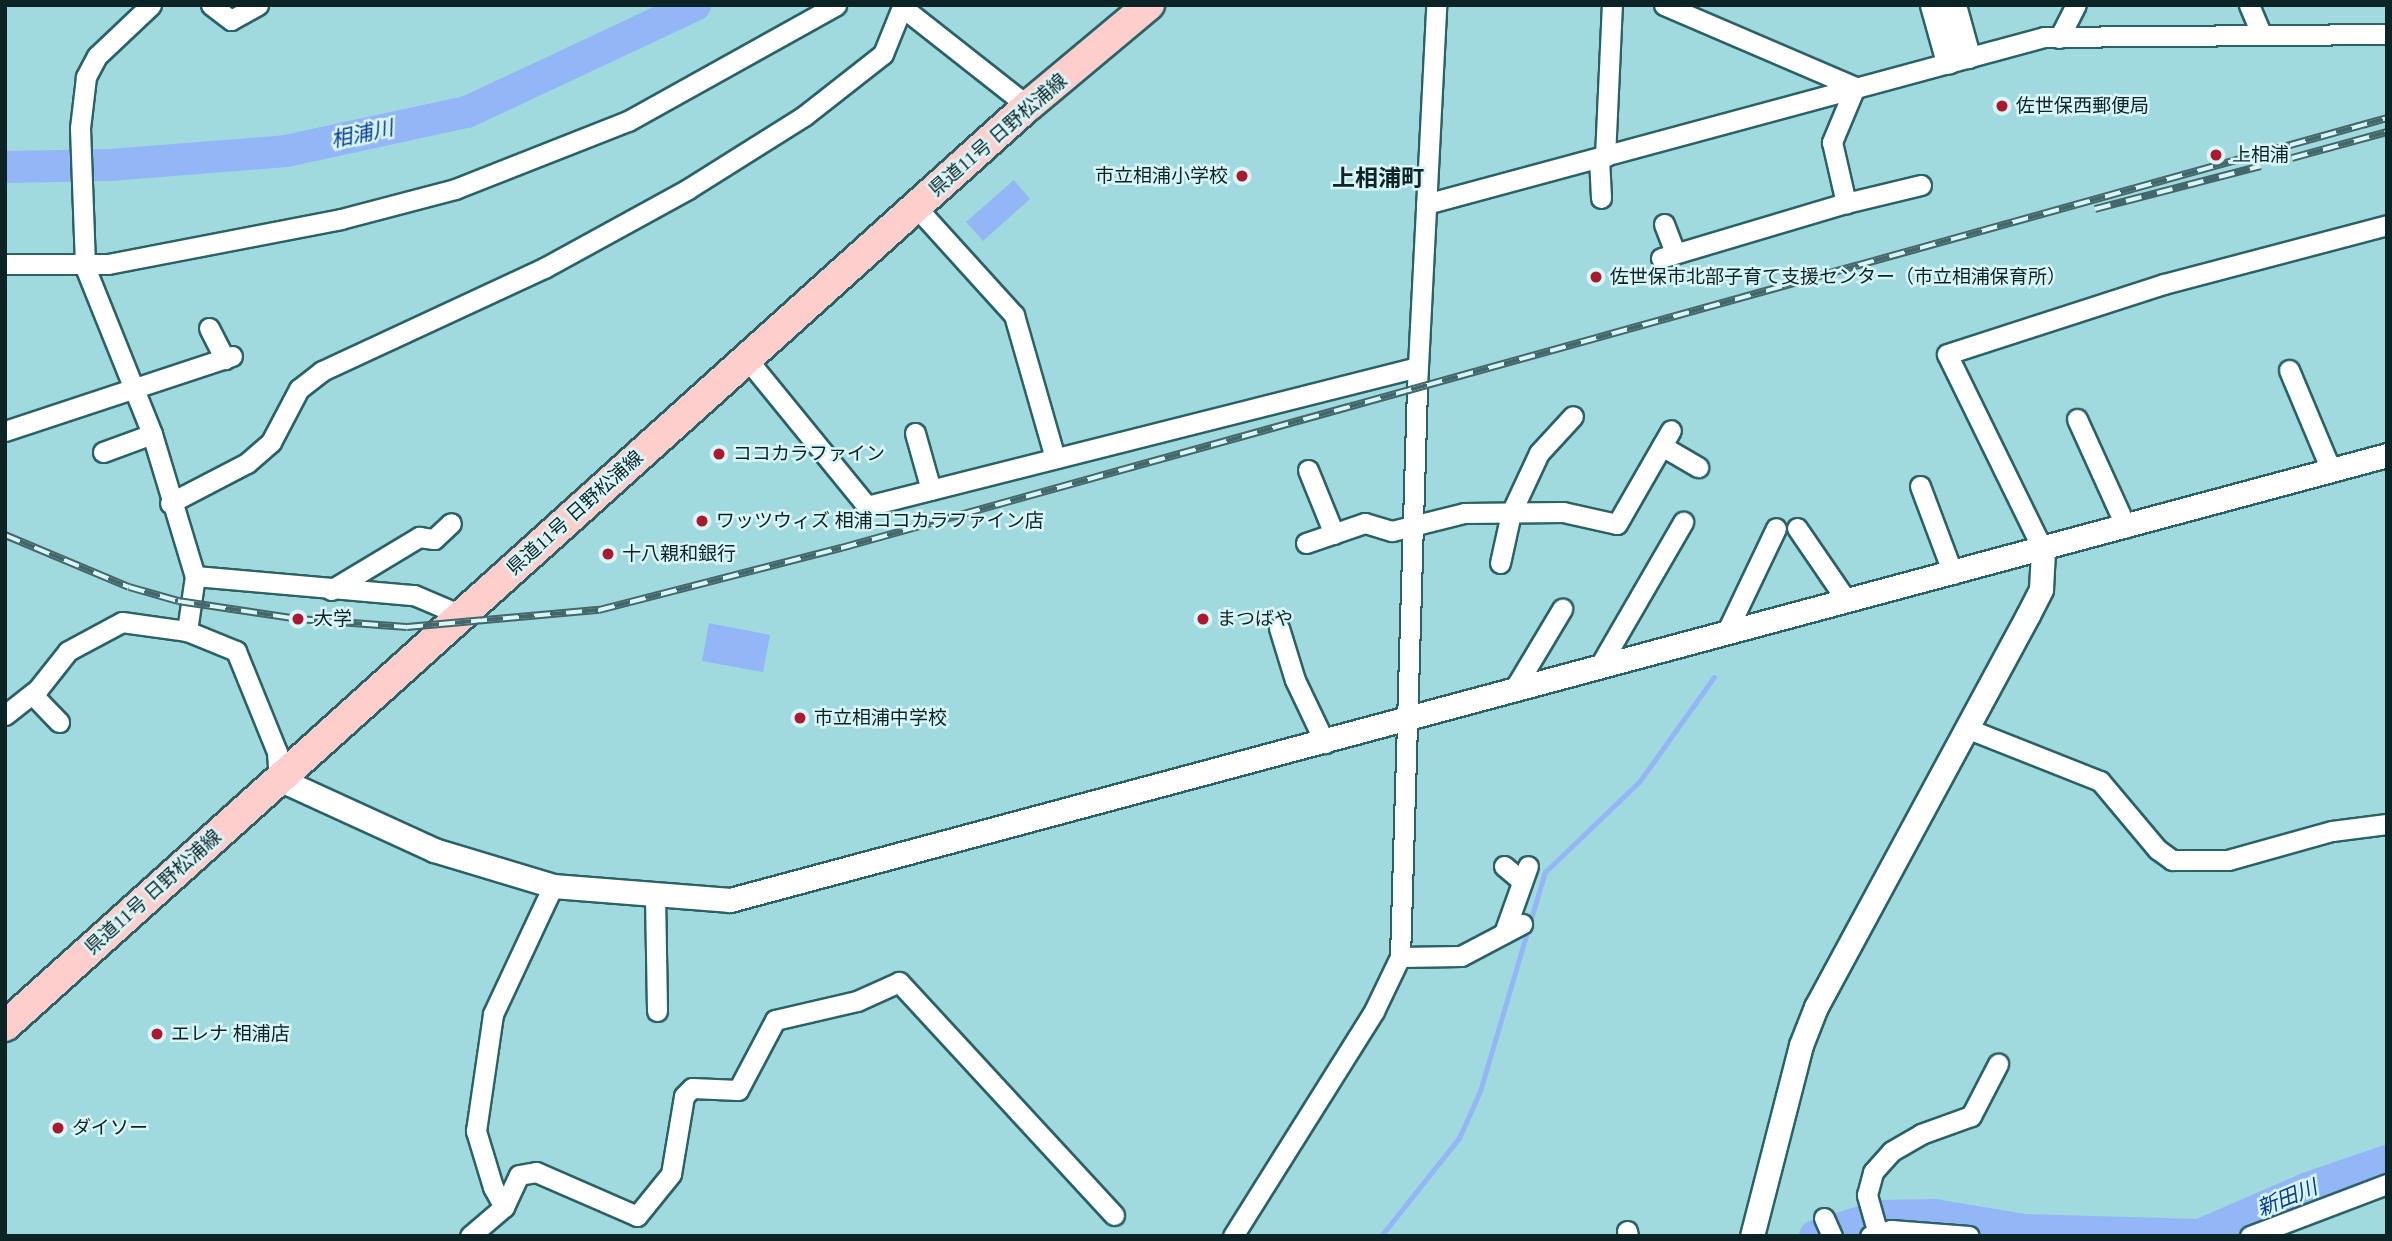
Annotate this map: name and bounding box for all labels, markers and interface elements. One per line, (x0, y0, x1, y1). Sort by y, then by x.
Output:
street label: 県道11号 日野松浦線 (924, 69, 1072, 201)
place label: 佐世保西郵便局 (2016, 95, 2149, 117)
marker: 佐世保西郵便局 (1994, 98, 2010, 114)
water label: 相浦川 (329, 115, 395, 153)
place label: 上相浦 (2232, 144, 2289, 166)
marker: 上相浦 (2206, 145, 2226, 165)
place label: 市立相浦小学校 (1095, 165, 1228, 187)
district label: 上相浦町 (1332, 165, 1424, 193)
marker: 市立相浦小学校 (1234, 168, 1250, 184)
place label: 佐世保市北部子育て支援センター（市立相浦保育所） (1610, 266, 2066, 288)
marker: 佐世保市北部子育て支援センター（市立相浦保育所） (1588, 269, 1604, 285)
place label: ココカラファイン (733, 443, 885, 465)
street label: 県道11号 日野松浦線 (502, 446, 648, 580)
marker: ココカラファイン (711, 446, 727, 462)
place label: ワッツウィズ 相浦ココカラファイン店 (716, 510, 1044, 532)
marker: ワッツウィズ 相浦ココカラファイン店 (694, 513, 710, 529)
place label: 十八親和銀行 (622, 543, 736, 565)
marker: 十八親和銀行 (600, 546, 616, 562)
place label: 大学 (314, 608, 352, 630)
place label: まつばや (1217, 608, 1293, 630)
marker: 大学 (288, 609, 308, 629)
marker: まつばや (1195, 611, 1211, 627)
place label: 市立相浦中学校 (814, 707, 947, 729)
marker: 市立相浦中学校 (792, 710, 808, 726)
street label: 県道11号 日野松浦線 (80, 825, 226, 959)
place label: エレナ 相浦店 (171, 1023, 290, 1045)
marker: エレナ 相浦店 (149, 1026, 165, 1042)
place label: ダイソー (72, 1117, 148, 1139)
marker: ダイソー (50, 1120, 66, 1136)
water label: 新田川 (2253, 1175, 2321, 1221)

